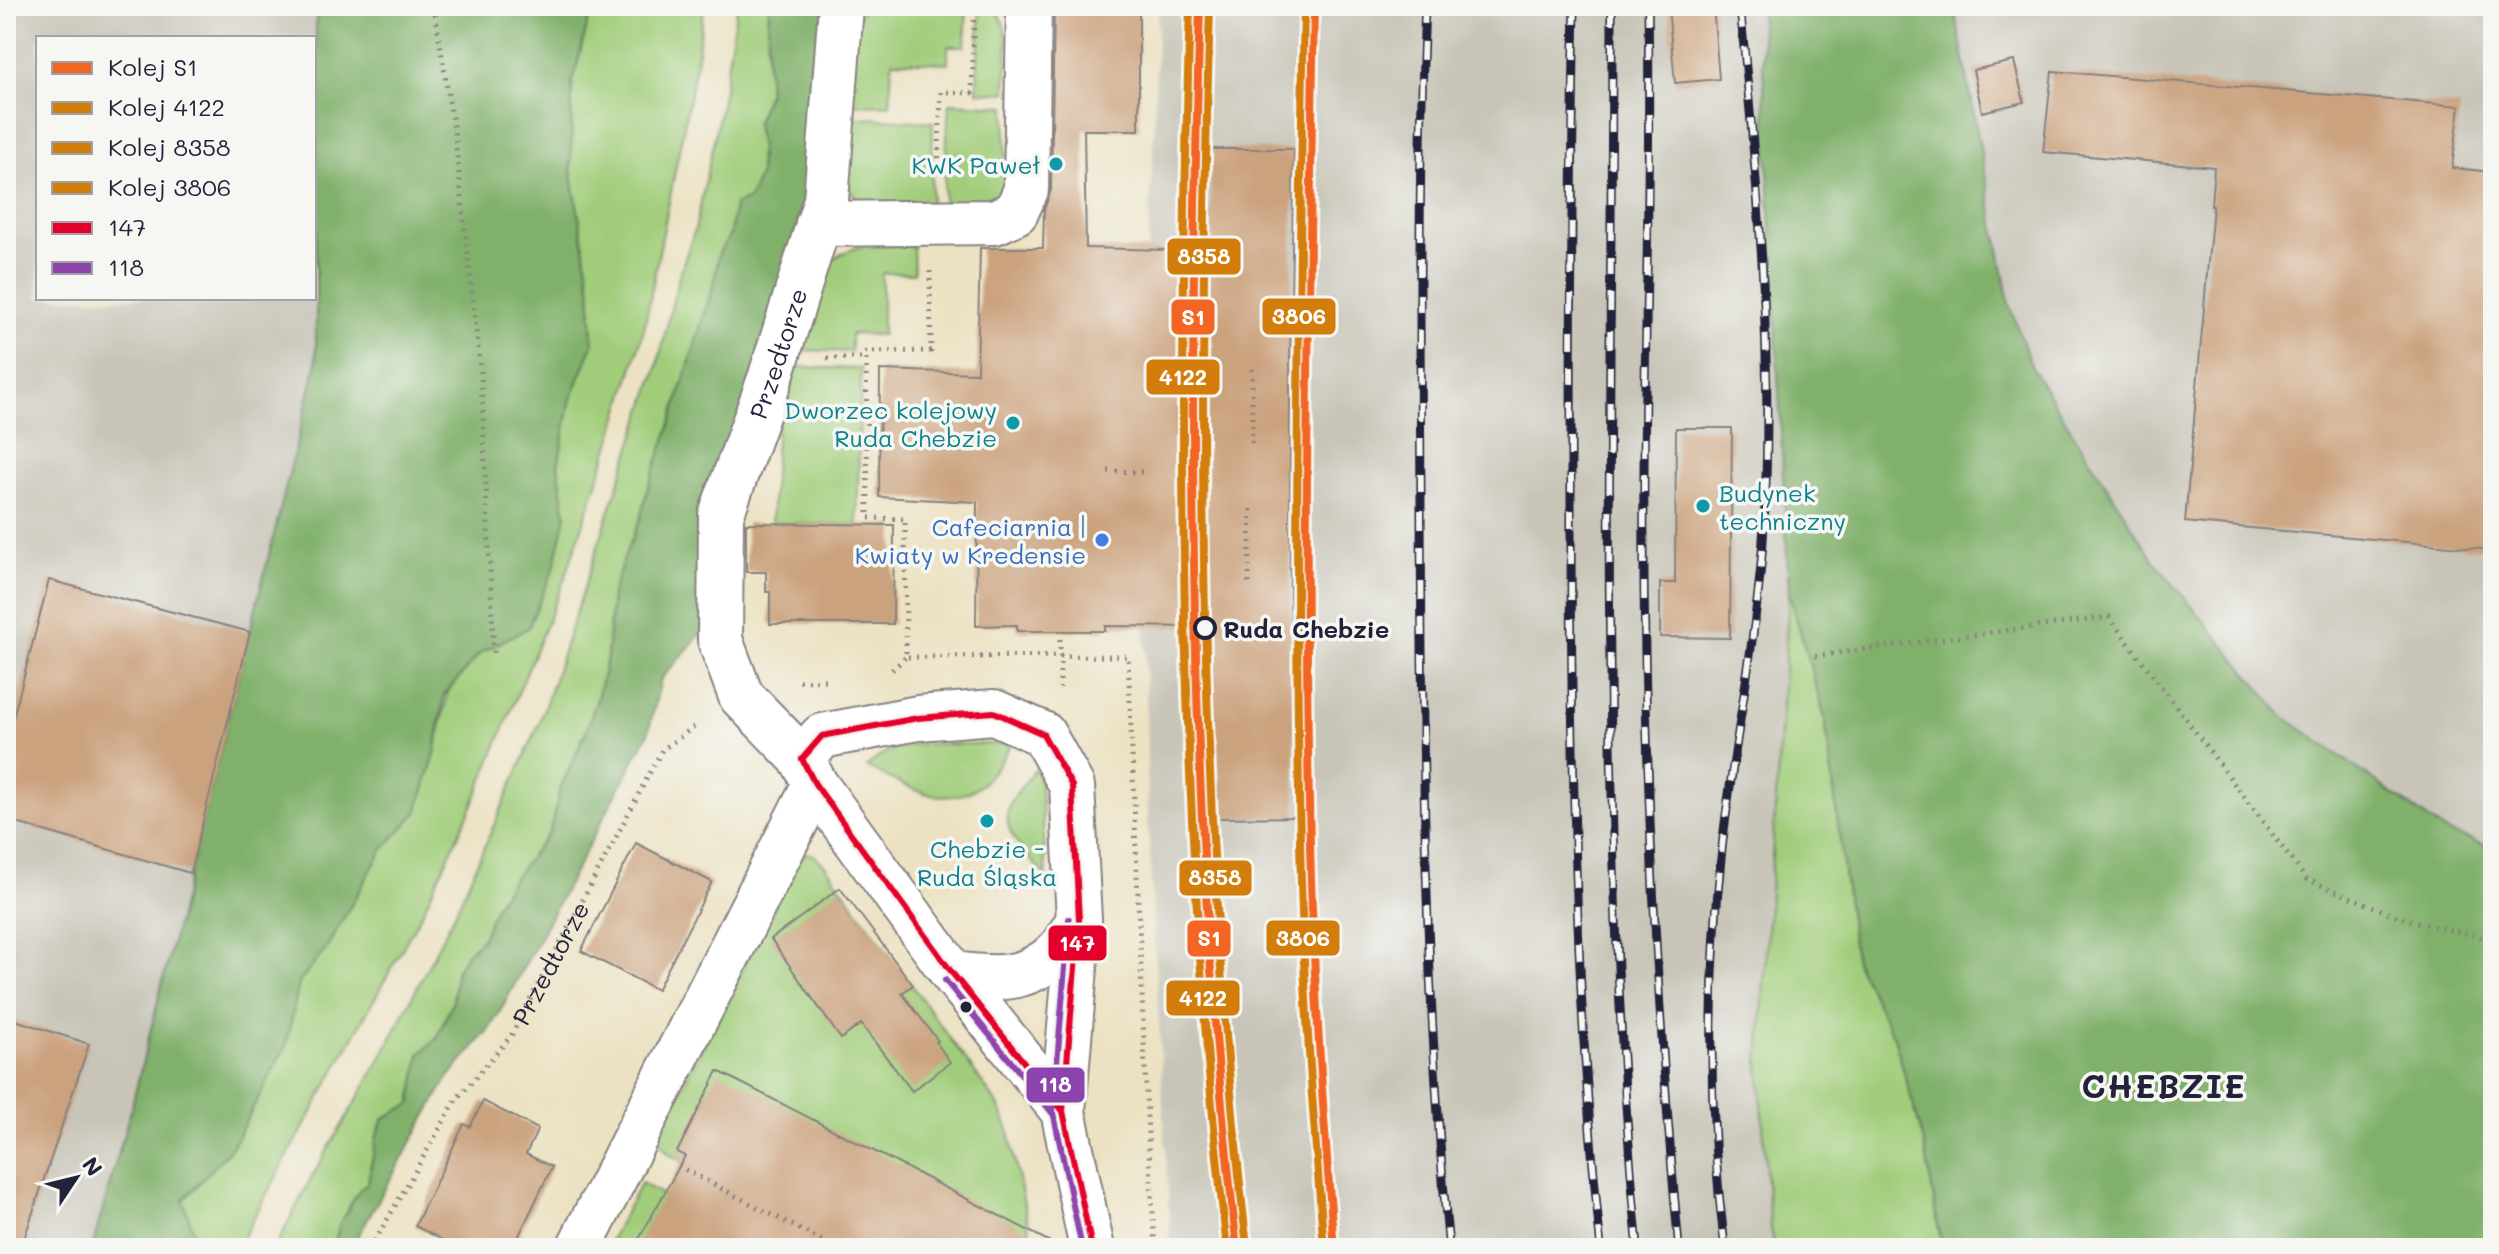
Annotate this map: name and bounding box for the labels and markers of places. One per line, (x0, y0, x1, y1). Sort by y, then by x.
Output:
place label: KWK Paweł (912, 149, 1041, 180)
marker: KWK Paweł (1047, 155, 1065, 173)
place label: Dworzec kolejowy Ruda Chebzie (784, 394, 997, 453)
marker: Dworzec kolejowy Ruda Chebzie (1004, 414, 1022, 432)
place label: Budynek techniczny (1719, 477, 1846, 536)
marker: Budynek techniczny (1694, 497, 1712, 515)
place label: Cafeciarnia | Kwiaty w Kredensie (855, 511, 1086, 570)
marker: Cafeciarnia | Kwiaty w Kredensie (1093, 531, 1111, 549)
place label: Ruda Chebzie (1223, 613, 1389, 644)
marker: Ruda Chebzie (1194, 617, 1216, 639)
marker: Chebzie - Ruda Śląska (978, 812, 996, 830)
place label: Chebzie - Ruda Śląska (917, 833, 1057, 892)
unlabelled marker (958, 999, 974, 1015)

